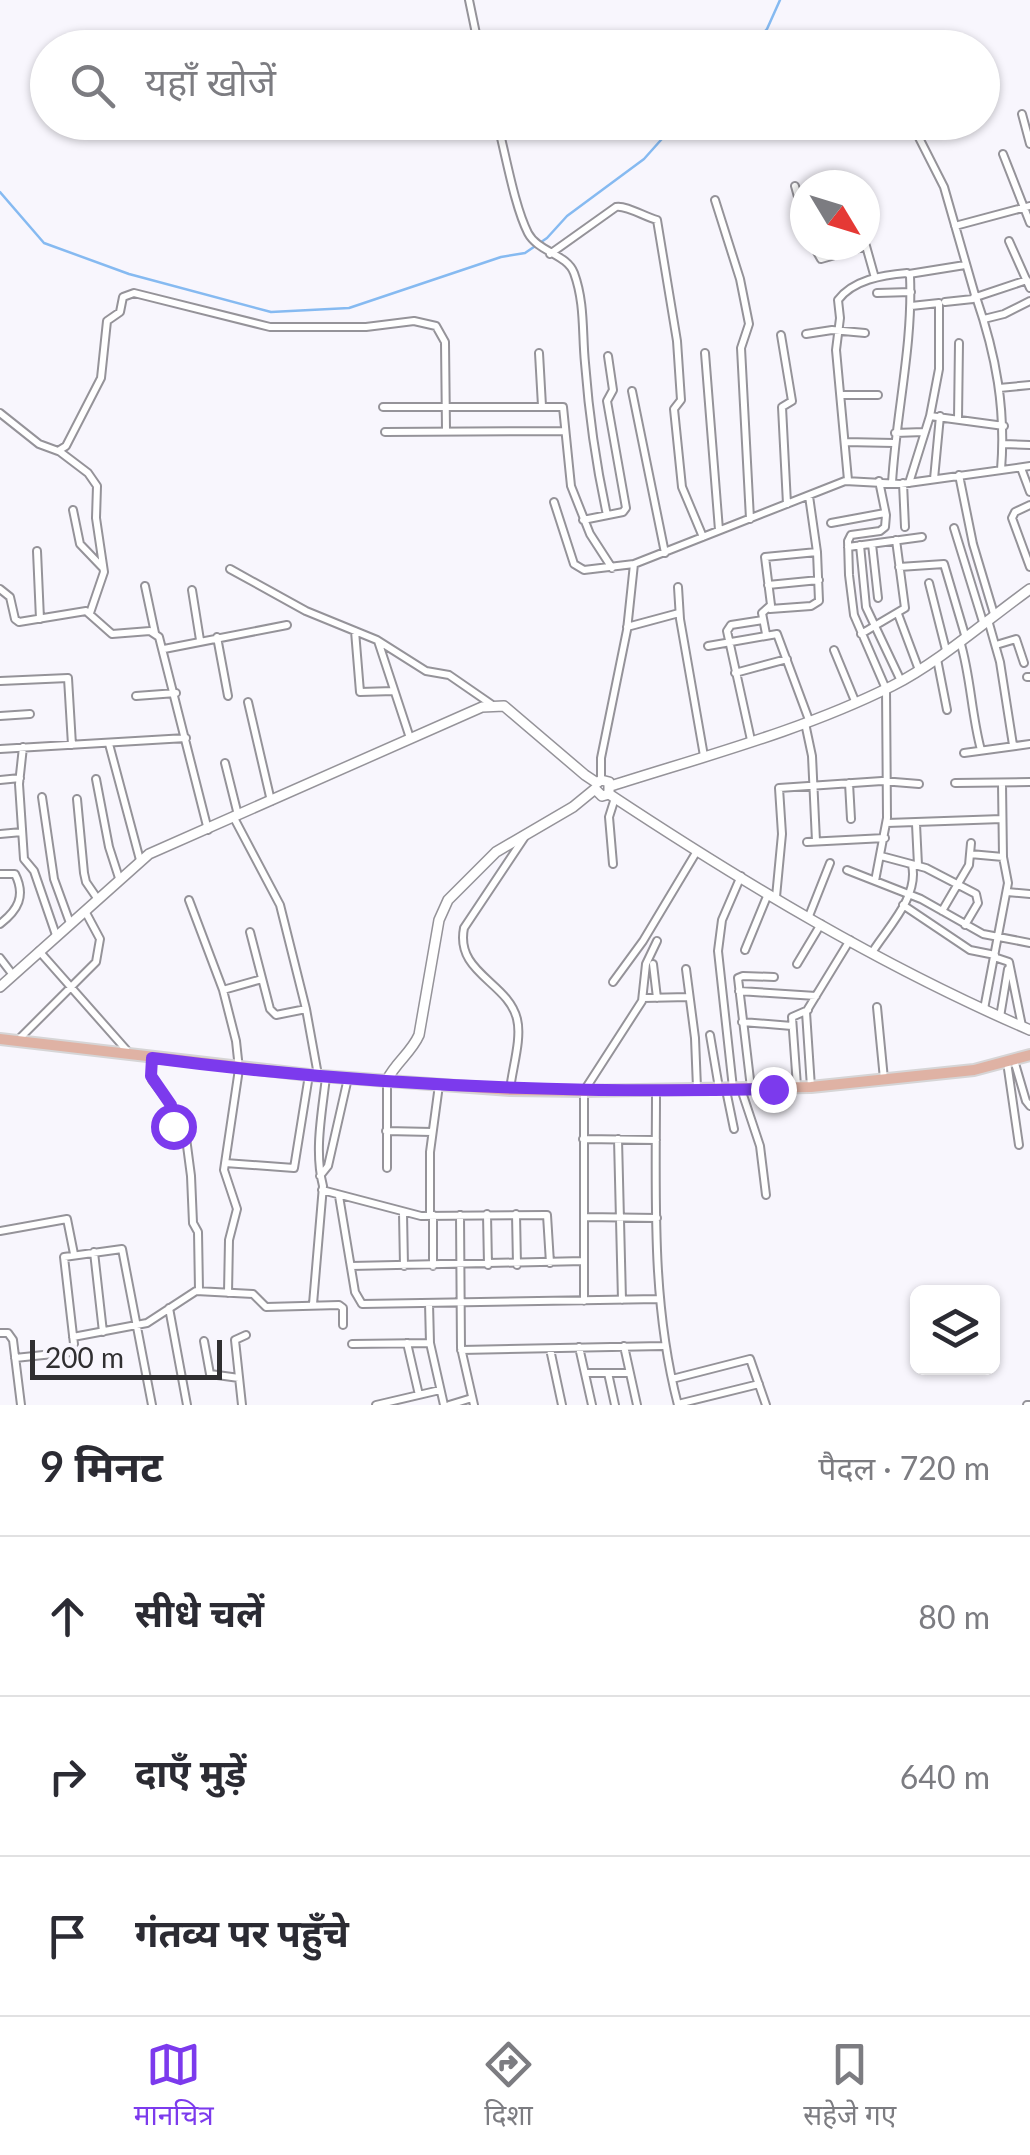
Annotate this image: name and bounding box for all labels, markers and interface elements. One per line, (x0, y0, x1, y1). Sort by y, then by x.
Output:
search box (30, 30, 1000, 140)
icon: search (65, 58, 120, 113)
text: यहाँ खोजें (145, 58, 276, 104)
north arrow (790, 170, 880, 260)
route end (751, 1067, 797, 1113)
route start (151, 1104, 197, 1150)
map controls (910, 1285, 1000, 1375)
button: layers (910, 1285, 1000, 1375)
scale bar (30, 1335, 222, 1380)
text: 200 m (45, 1340, 124, 1374)
text: 9 मिनट (40, 1441, 163, 1491)
text: पैदल · 720 m (818, 1448, 990, 1487)
icon: ahead (40, 1589, 95, 1644)
text: सीधे चलें (135, 1589, 264, 1635)
text: 80 m (918, 1597, 990, 1636)
icon: right (40, 1749, 95, 1804)
text: दाएँ मुड़ें (135, 1749, 246, 1795)
text: 640 m (900, 1757, 990, 1796)
icon: arrive (40, 1909, 95, 1964)
text: गंतव्य पर पहुँचे (135, 1909, 349, 1955)
tab: मानचित्र (134, 2037, 214, 2136)
tab: दिशा (481, 2037, 536, 2136)
tab: सहेजे गए (803, 2037, 896, 2136)

